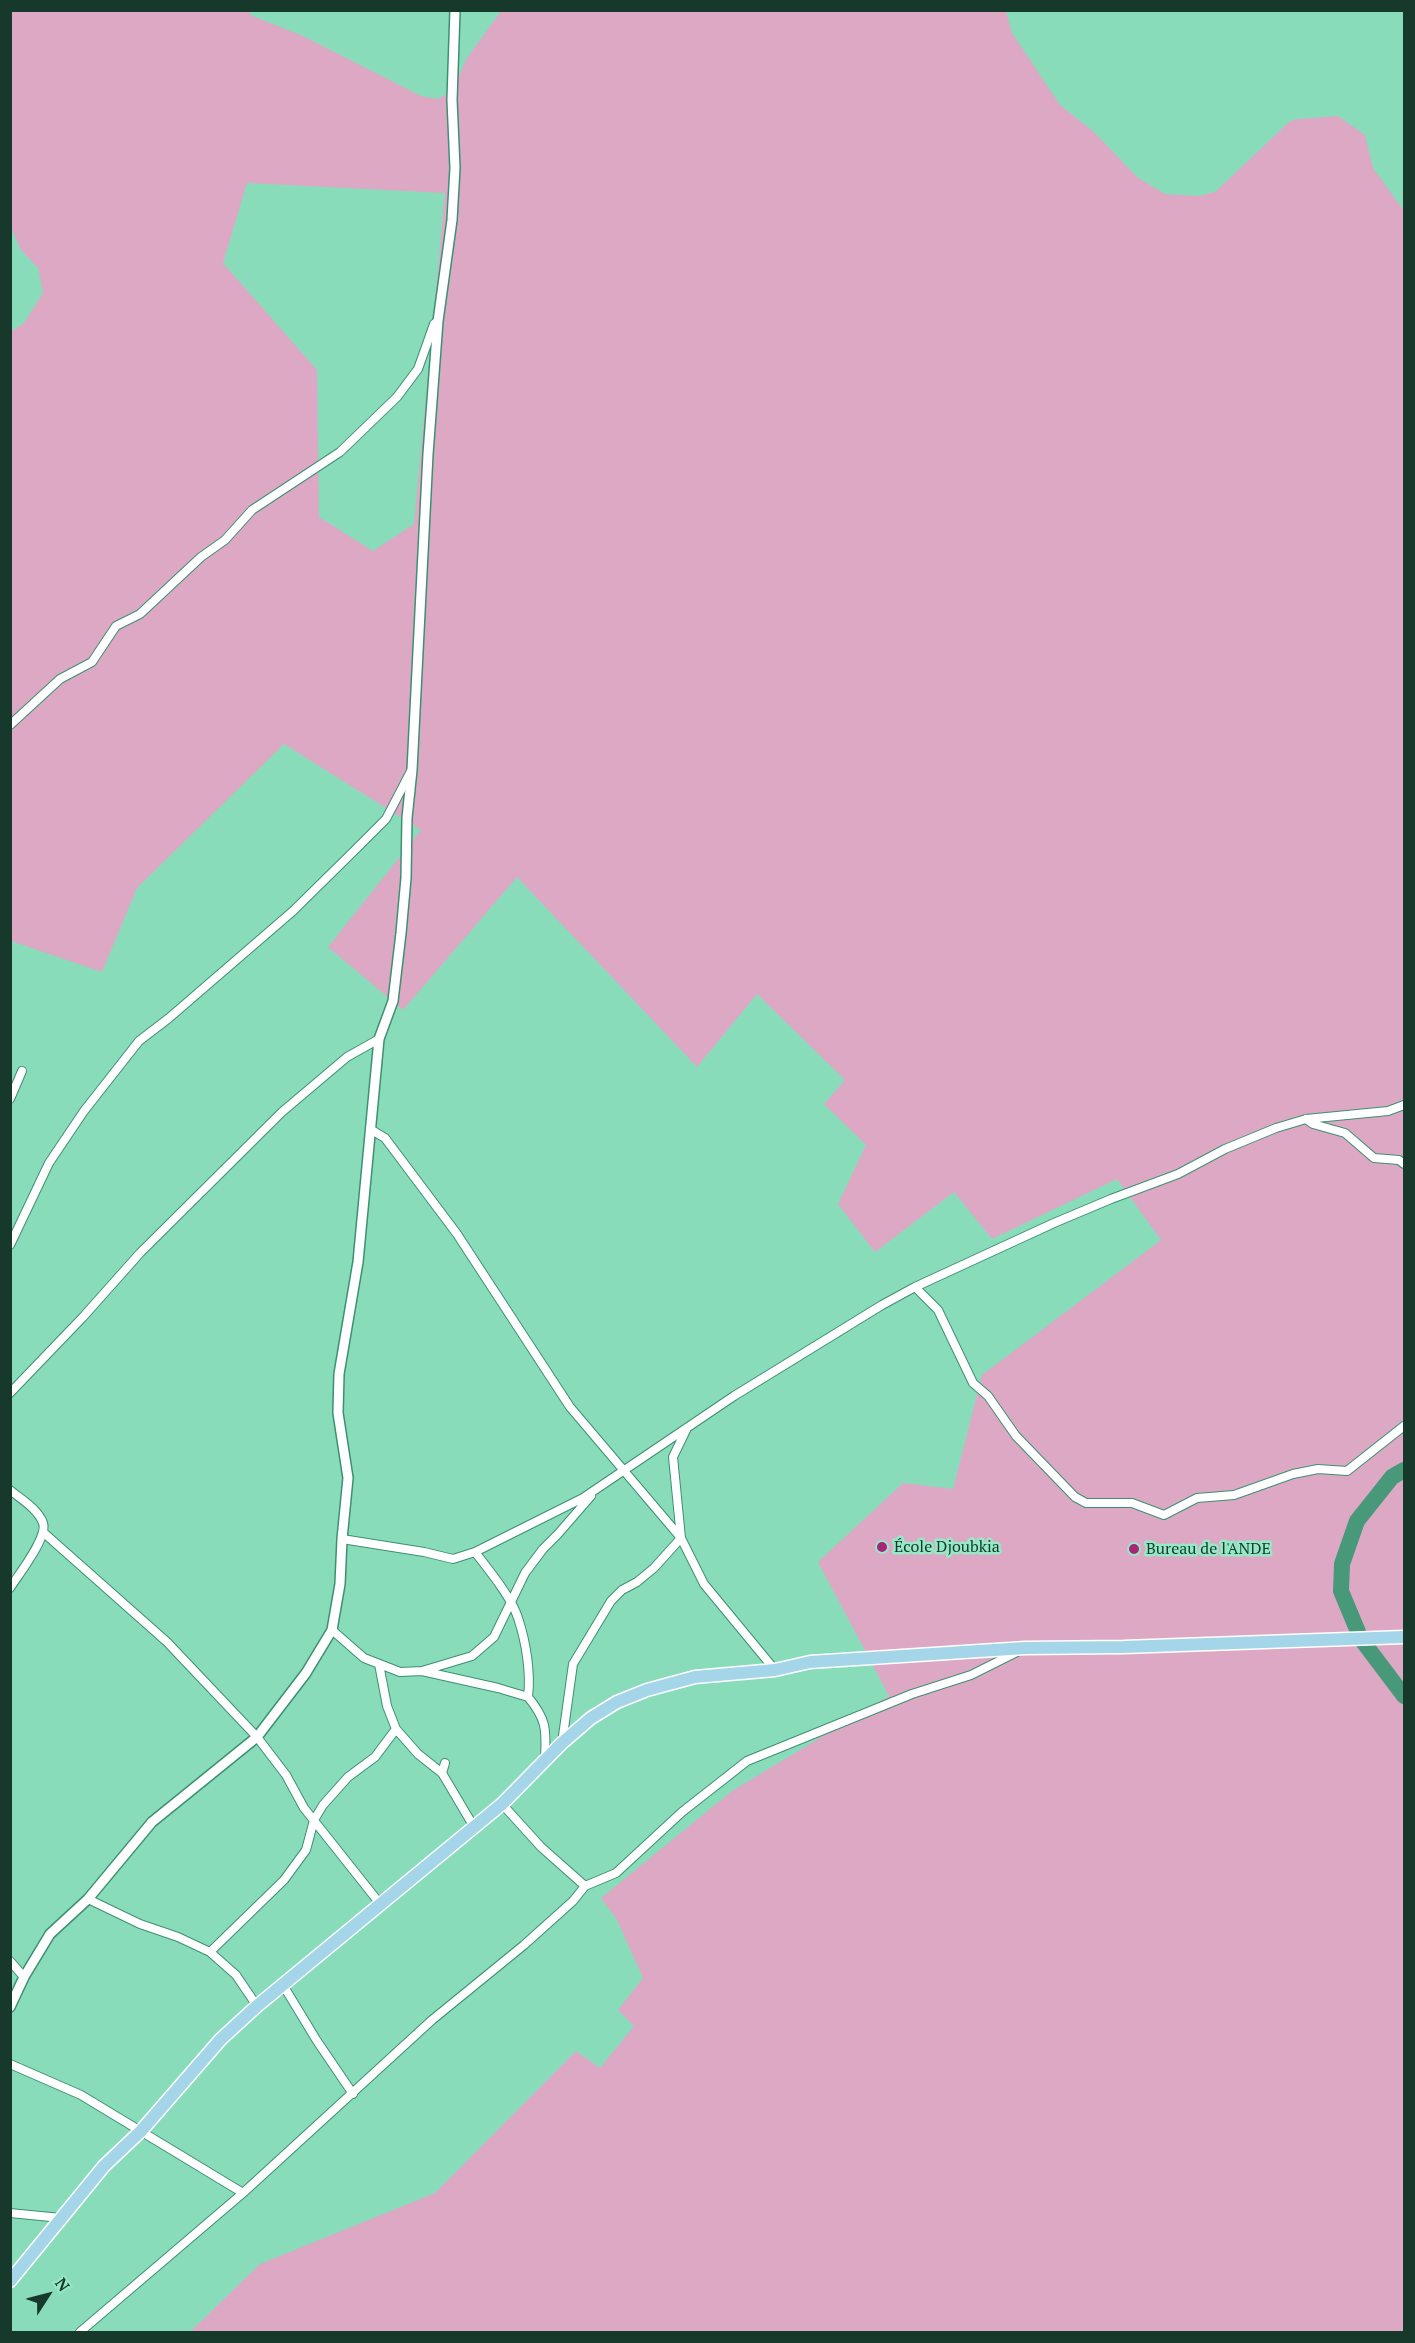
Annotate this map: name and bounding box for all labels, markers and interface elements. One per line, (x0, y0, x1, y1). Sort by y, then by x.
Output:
place label: École Djoubkia (894, 1537, 1000, 1557)
place label: Bureau de l'ANDE (1146, 1539, 1271, 1559)
marker: École Djoubkia (875, 1540, 889, 1554)
marker: Bureau de l'ANDE (1127, 1542, 1141, 1556)
north arrow (18, 2265, 78, 2325)
text: N (50, 2273, 75, 2296)

